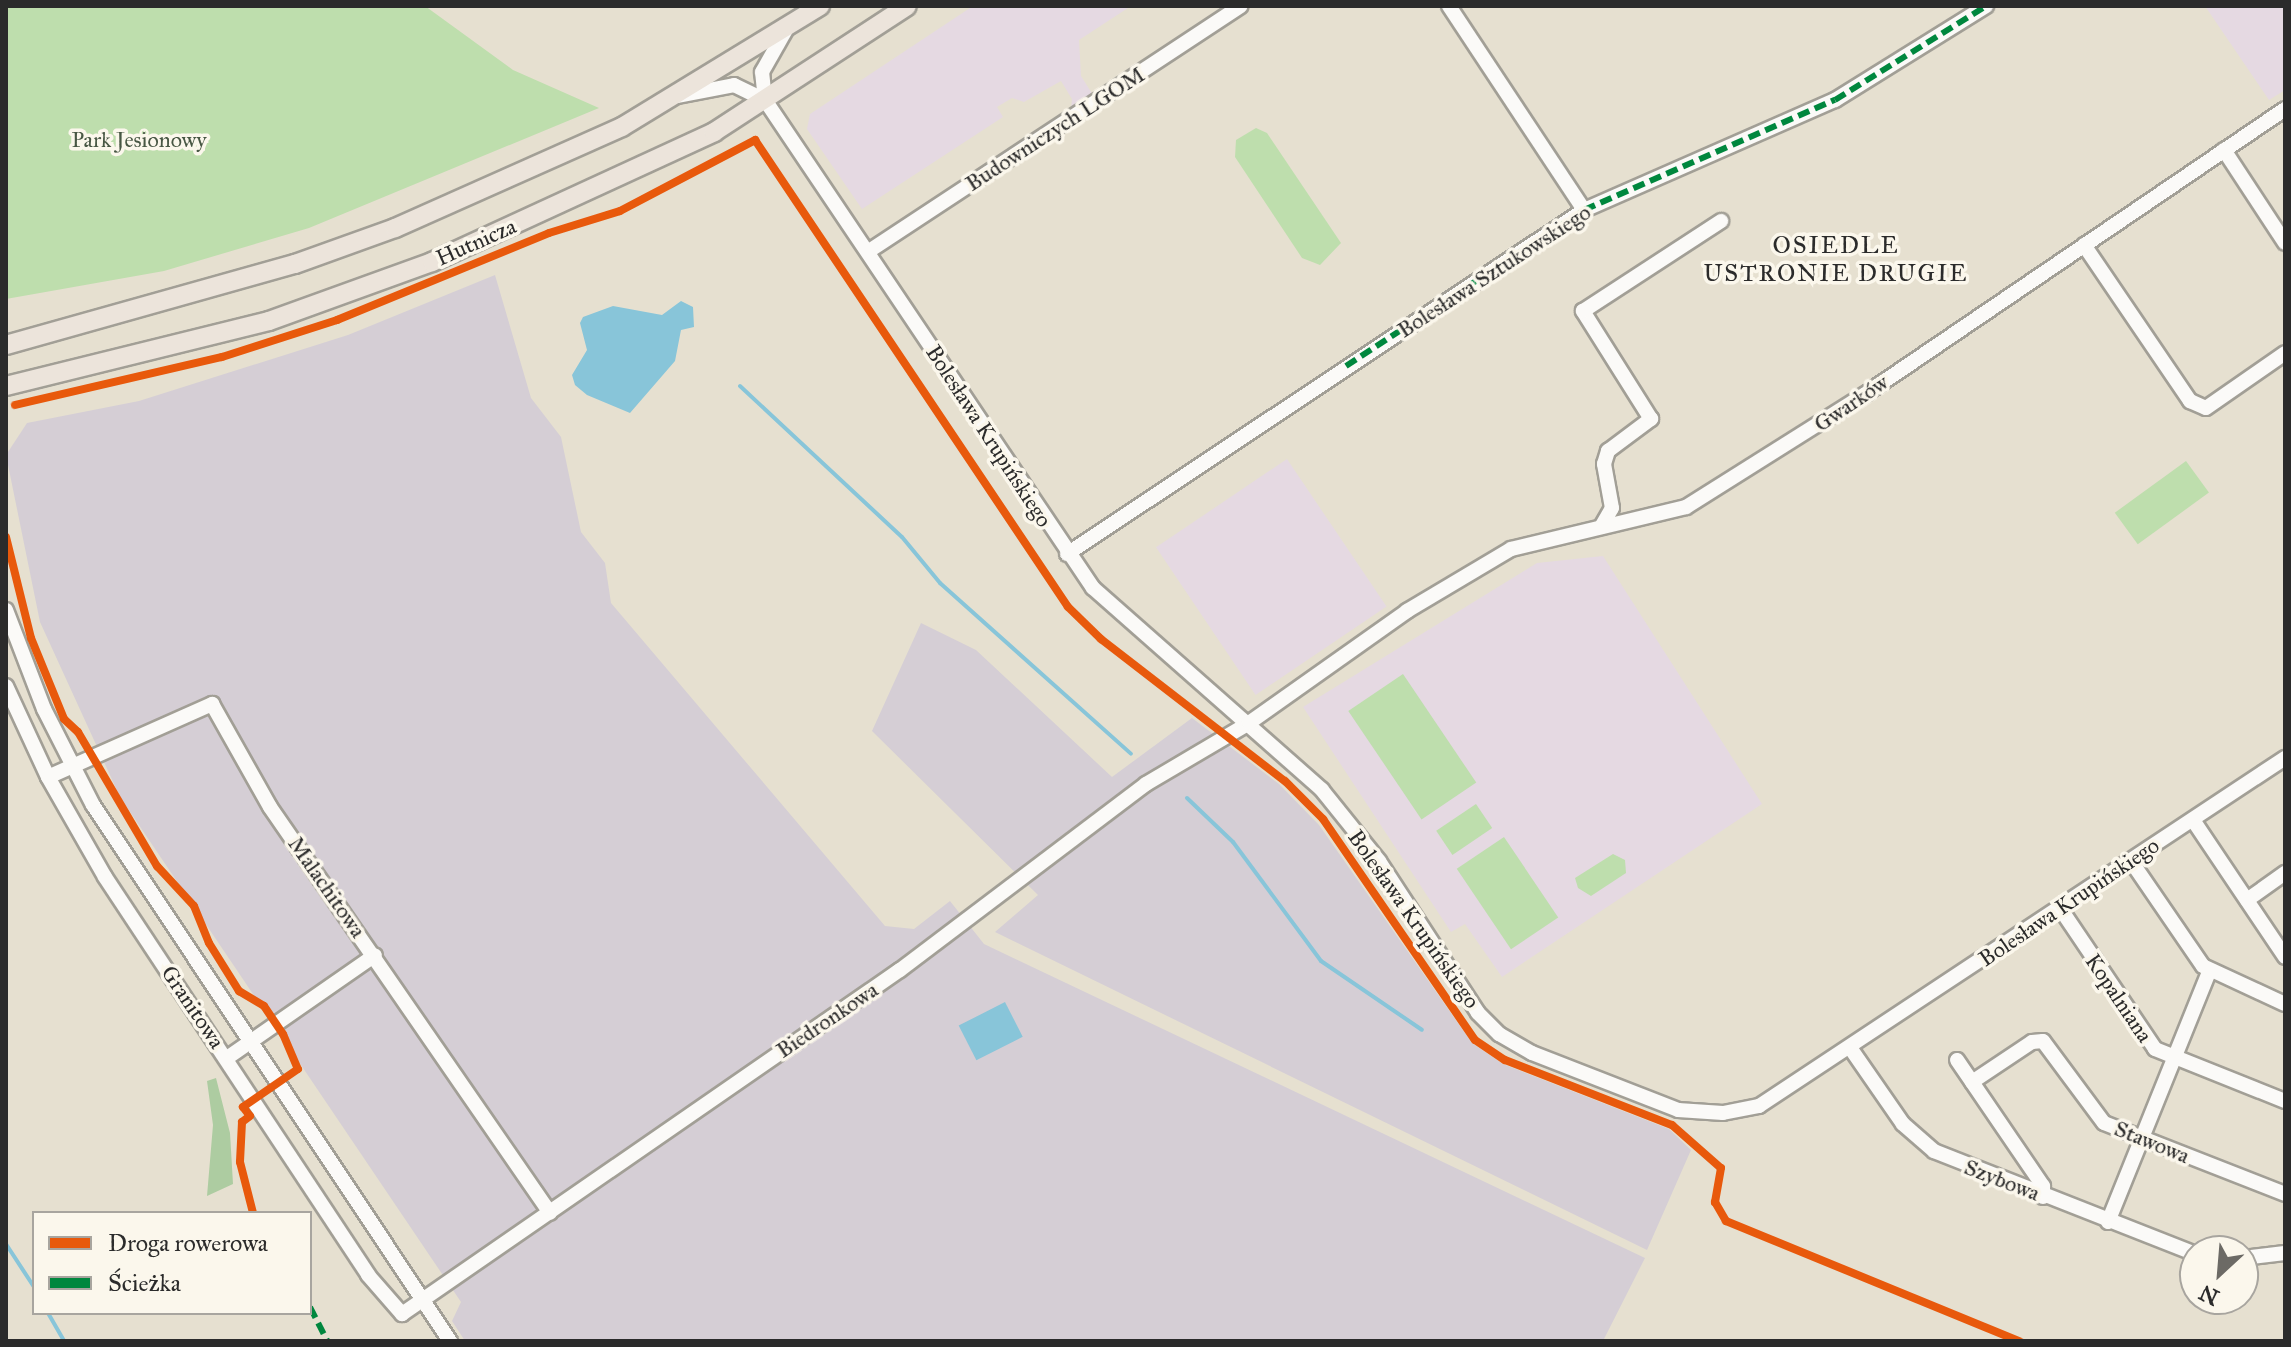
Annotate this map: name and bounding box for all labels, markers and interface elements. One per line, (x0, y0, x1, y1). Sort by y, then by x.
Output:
street label: Budowniczych LGOM (961, 61, 1149, 197)
park label: Park Jesionowy (71, 127, 207, 153)
street label: Bolesława Sztukowskiego (1392, 199, 1596, 343)
street label: Hutnicza (432, 213, 520, 271)
district label: OSIEDLE USTRONIE DRUGIE (1704, 232, 1968, 288)
street label: Bolesława Krupińskiego (920, 340, 1058, 532)
street label: Gwarków (1809, 369, 1893, 437)
street label: Bolesława Krupińskiego (1342, 825, 1486, 1013)
street label: Malachitowa (283, 831, 371, 943)
street label: Bolesława Krupińskiego (1974, 832, 2164, 972)
street label: Kopalniana (2080, 949, 2158, 1047)
street label: Granitowa (156, 961, 230, 1053)
street label: Biedronkowa (771, 976, 883, 1064)
street label: Stawowa (2111, 1115, 2193, 1169)
street label: Szybowa (1961, 1154, 2043, 1206)
legend (32, 1211, 312, 1315)
text: Droga rowerowa (108, 1228, 268, 1258)
north arrow (2179, 1235, 2259, 1315)
text: Ścieżka (108, 1268, 181, 1298)
text: N (2195, 1279, 2223, 1311)

